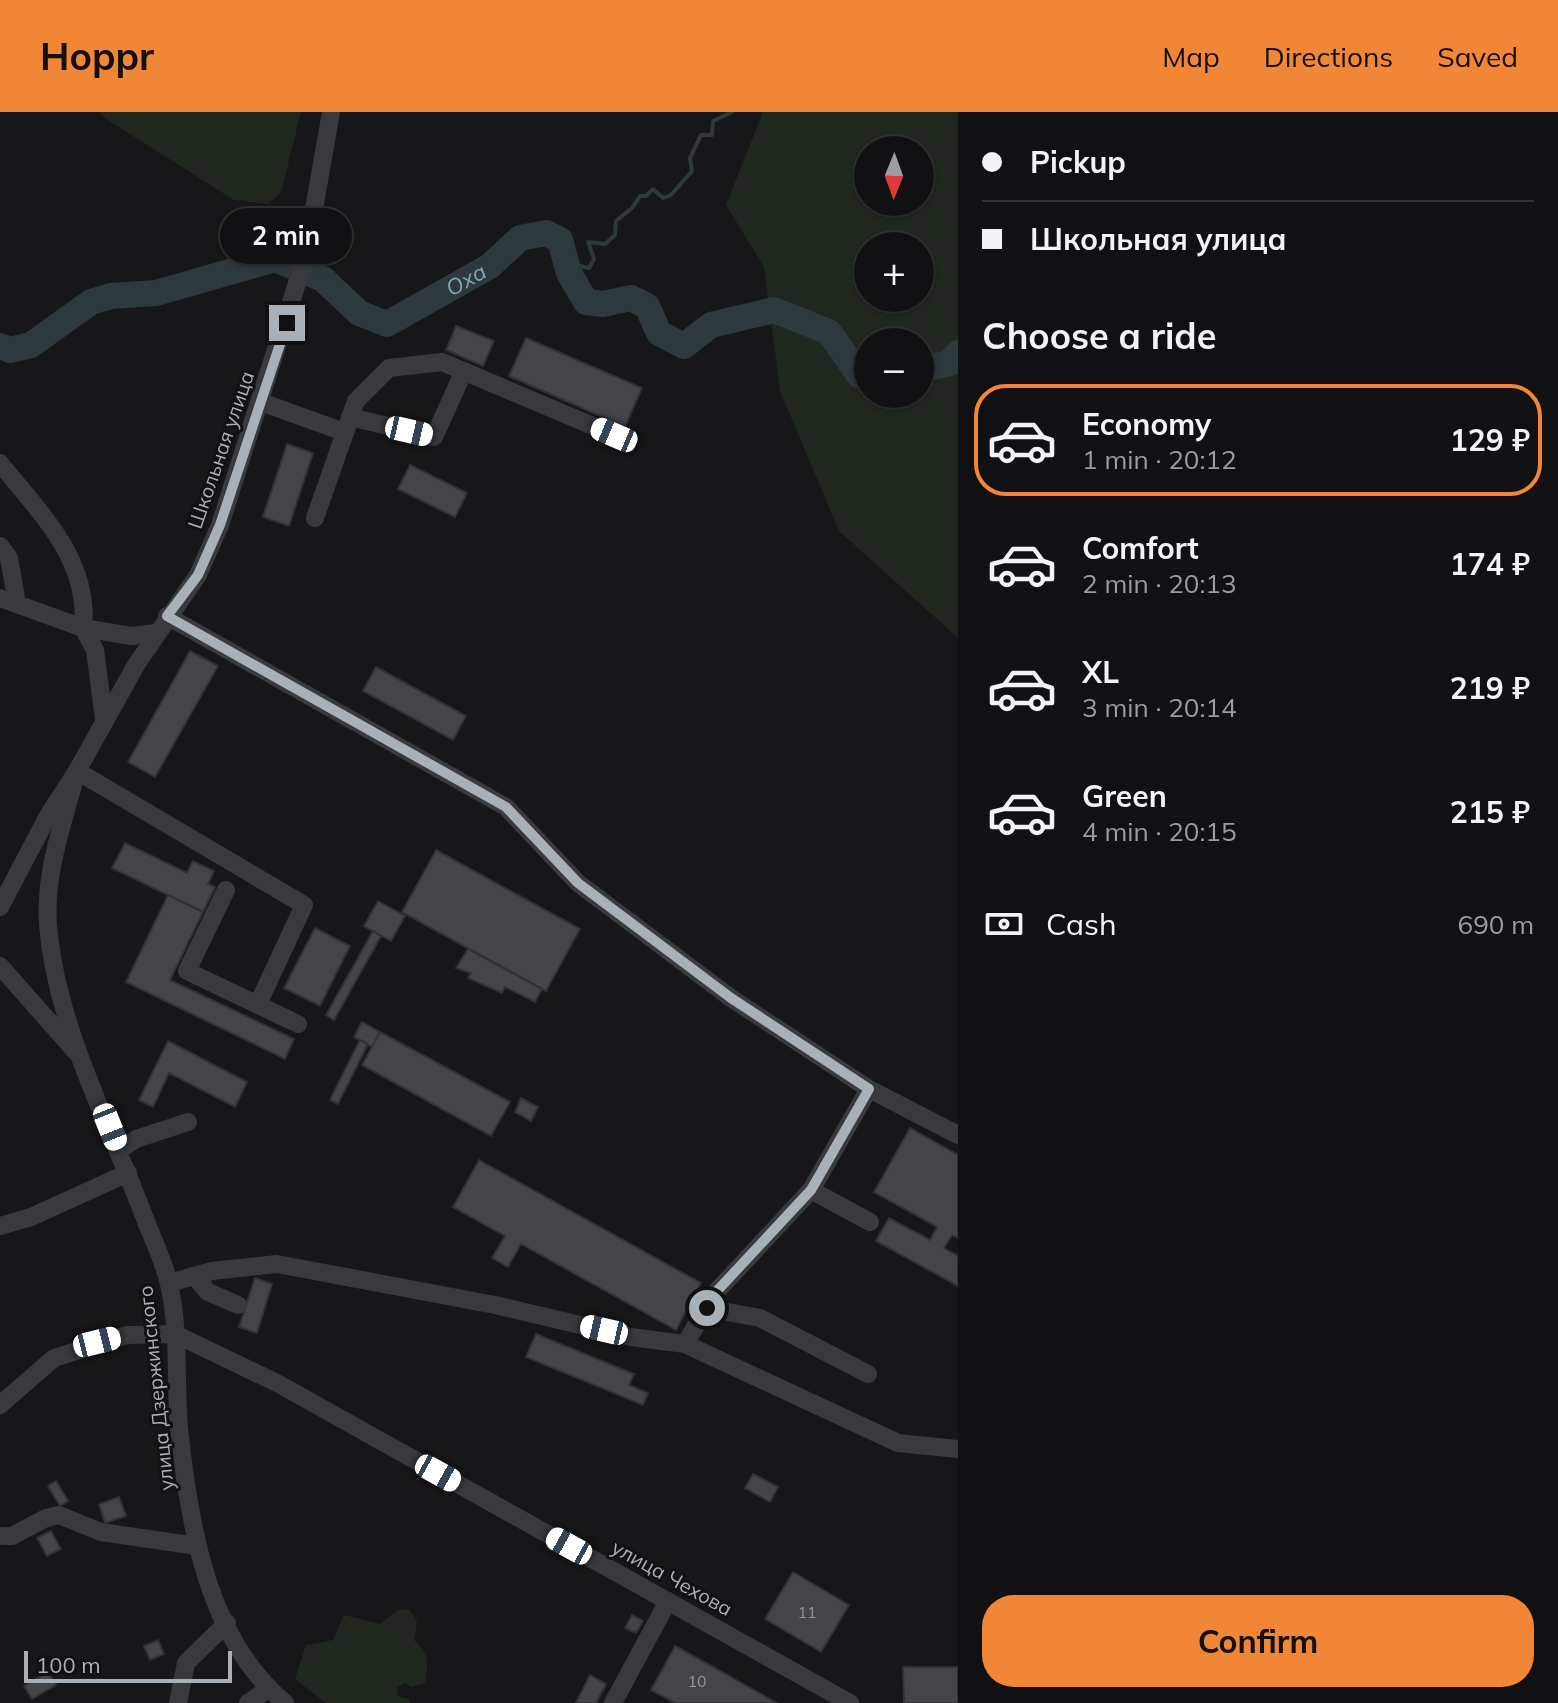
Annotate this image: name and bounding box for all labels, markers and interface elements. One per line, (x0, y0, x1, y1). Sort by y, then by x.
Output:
text: Hoppr (40, 32, 154, 80)
text: Map (1162, 39, 1220, 74)
text: Directions (1264, 39, 1393, 74)
text: Saved (1437, 39, 1518, 74)
north arrow (854, 136, 934, 216)
map controls (854, 136, 934, 408)
text: Pickup (1030, 143, 1126, 181)
callout: 2 min (221, 207, 353, 263)
text: 2 min (252, 219, 320, 252)
text: Школьная улица (1030, 220, 1287, 258)
button: + (854, 232, 934, 312)
water label: Оха (441, 257, 491, 302)
route end (269, 305, 305, 341)
text: Choose a ride (982, 313, 1216, 358)
button: − (854, 328, 934, 408)
street label: Школьная улица (182, 368, 259, 532)
icon: car (986, 404, 1058, 476)
text: Economy (1082, 405, 1211, 443)
car (383, 414, 435, 448)
car (587, 415, 641, 455)
text: 129 ₽ (1450, 421, 1530, 459)
text: 1 min · 20:12 (1082, 443, 1237, 476)
icon: car (986, 528, 1058, 600)
text: Comfort (1082, 529, 1199, 567)
text: 174 ₽ (1450, 545, 1530, 583)
text: 2 min · 20:13 (1082, 567, 1237, 600)
icon: car (986, 652, 1058, 724)
text: XL (1082, 653, 1119, 691)
text: 219 ₽ (1450, 669, 1530, 707)
text: 3 min · 20:14 (1082, 691, 1237, 724)
icon: car (986, 776, 1058, 848)
text: Green (1082, 777, 1167, 815)
text: 215 ₽ (1450, 793, 1530, 831)
text: 4 min · 20:15 (1082, 815, 1237, 848)
icon: cash (982, 902, 1026, 946)
text: Cash (1046, 905, 1117, 943)
text: 690 m (1458, 908, 1534, 941)
car (90, 1100, 130, 1154)
street label: улица Дзержинского (132, 1284, 179, 1492)
route start (689, 1290, 725, 1326)
car (578, 1313, 630, 1347)
car (71, 1325, 123, 1359)
car (411, 1451, 465, 1495)
car (542, 1524, 596, 1568)
street label: улица Чехова (608, 1534, 737, 1621)
button: Confirm (982, 1595, 1534, 1687)
house number: 11 (797, 1602, 817, 1622)
scale bar (24, 1647, 232, 1683)
text: 100 m (36, 1651, 101, 1679)
house number: 10 (687, 1671, 707, 1691)

